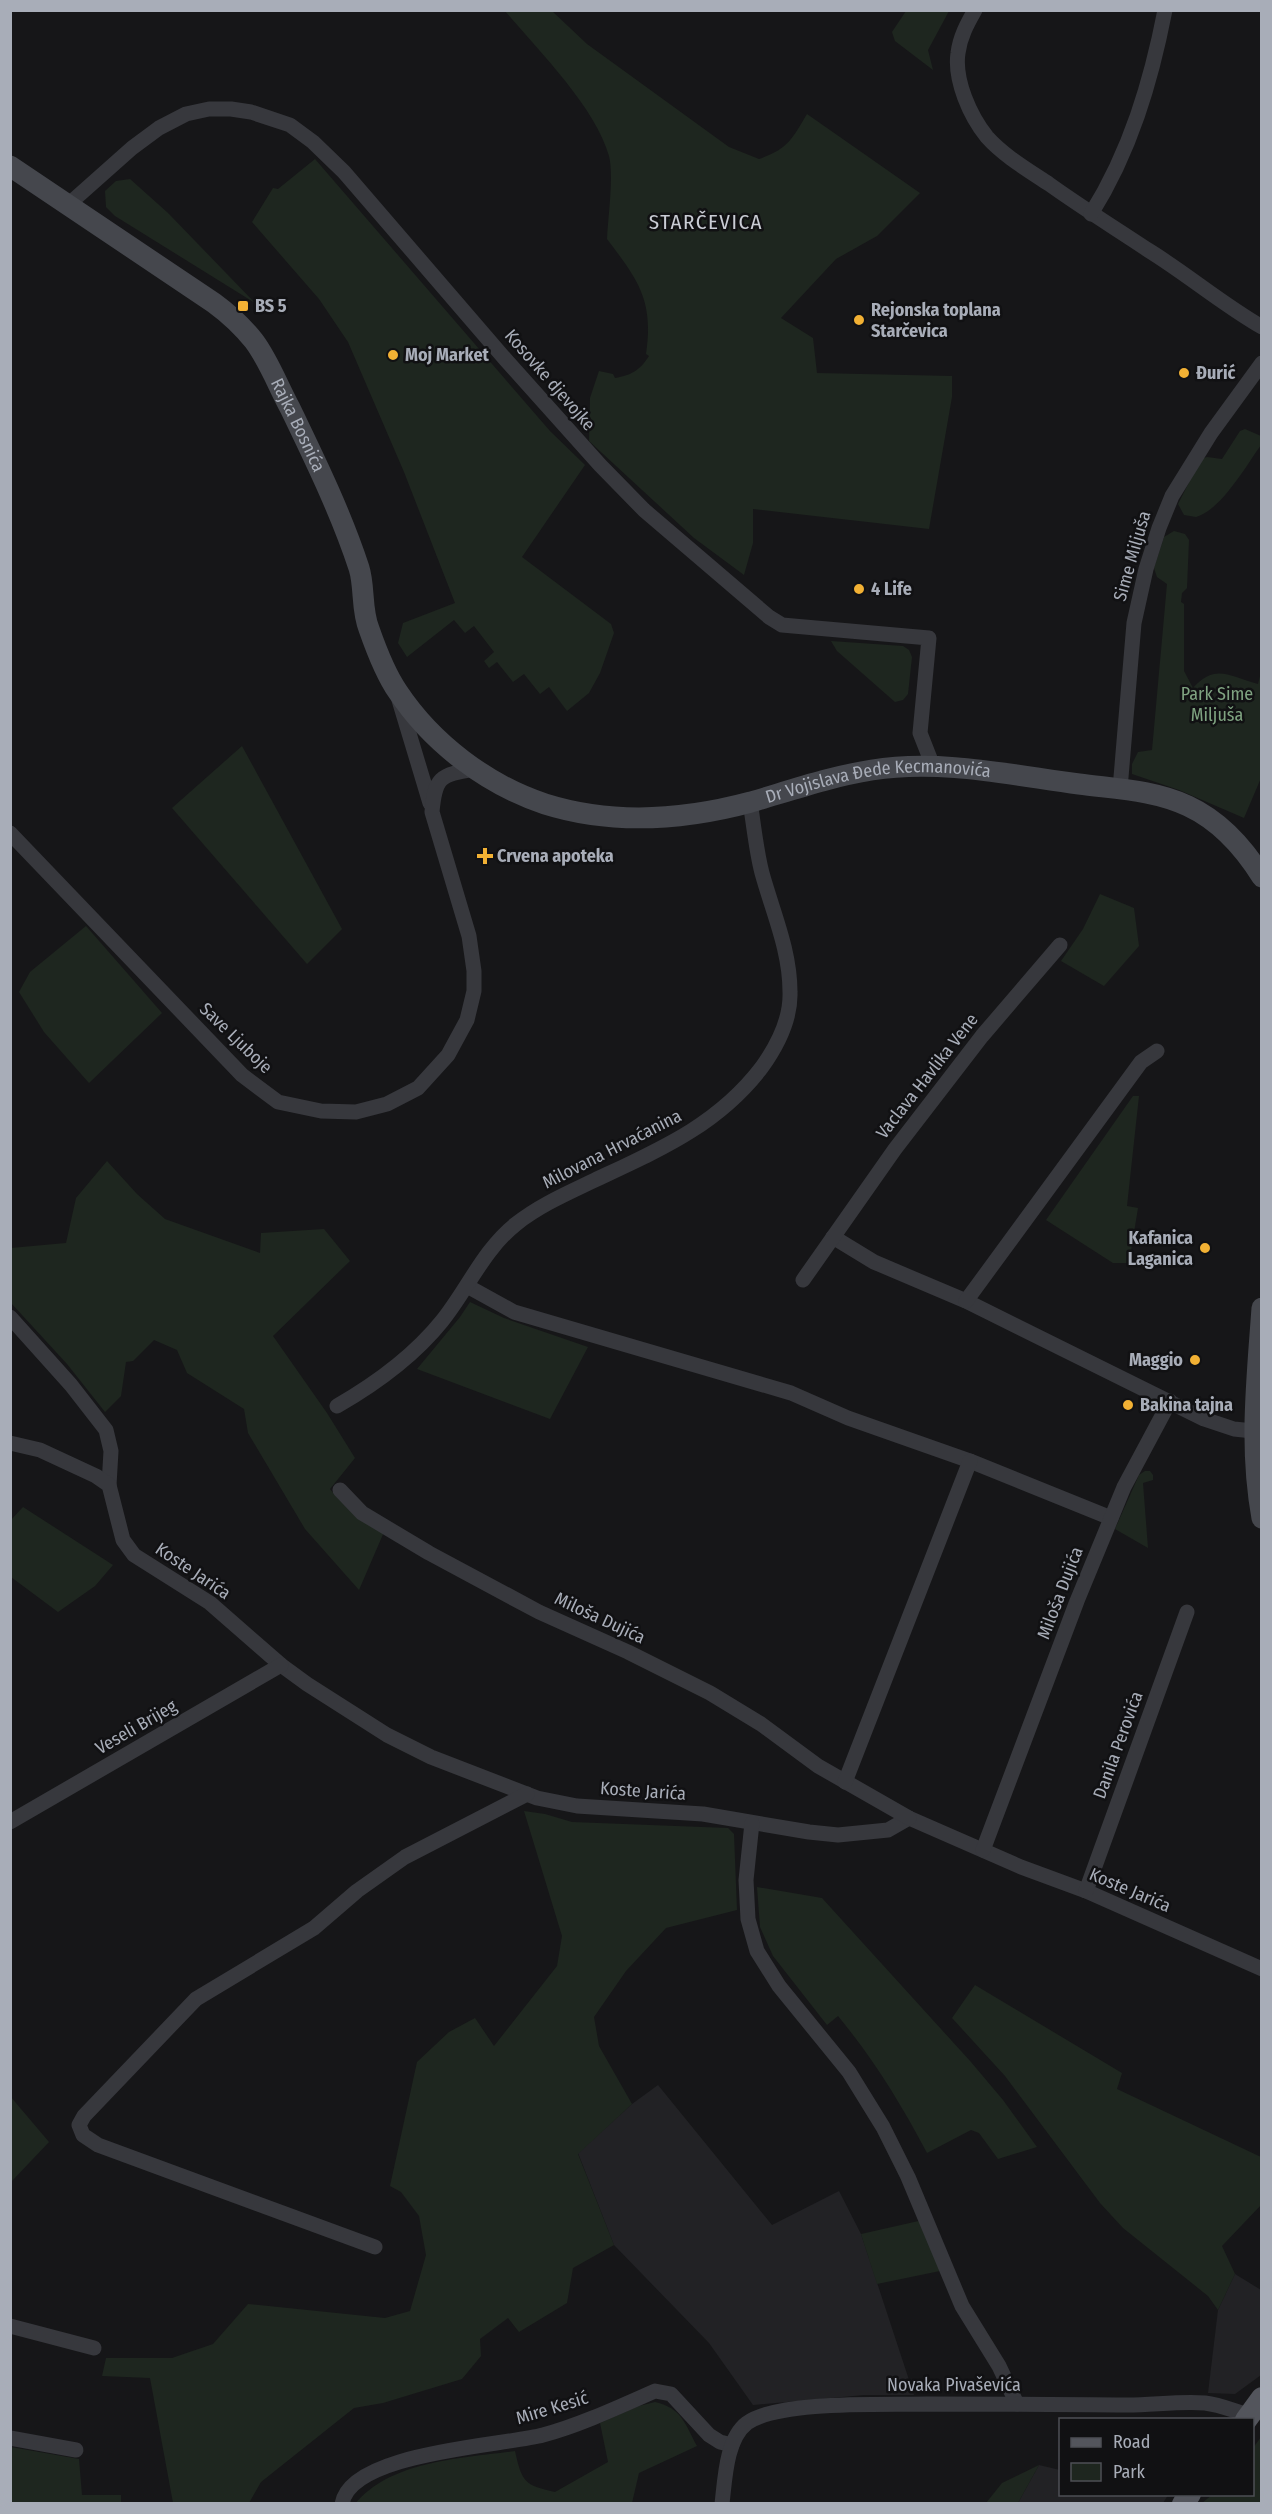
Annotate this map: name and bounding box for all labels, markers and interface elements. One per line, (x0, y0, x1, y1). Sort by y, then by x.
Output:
district label: STARČEVICA (649, 209, 763, 235)
place label: BS 5 (255, 295, 287, 317)
marker: BS 5 (236, 299, 250, 313)
place label: Rejonska toplana Starčevica (871, 299, 1001, 342)
marker: Rejonska toplana Starčevica (852, 313, 866, 327)
street label: Kosovke djevojke (500, 325, 600, 435)
place label: Moj Market (405, 344, 490, 366)
marker: Moj Market (386, 348, 400, 362)
place label: Đurić (1196, 362, 1236, 384)
marker: Đurić (1177, 366, 1191, 380)
street label: Rajka Bosnića (266, 375, 330, 476)
street label: Sime Miljuša (1109, 508, 1155, 604)
place label: 4 Life (871, 578, 912, 600)
marker: 4 Life (852, 582, 866, 596)
park label: Park Sime Miljuša (1181, 683, 1253, 726)
street label: Dr Vojislava Đede Kecmanovića (763, 755, 992, 808)
place label: Crvena apoteka (497, 845, 614, 867)
marker: Crvena apoteka (478, 849, 492, 863)
street label: Save Ljuboje (195, 998, 277, 1078)
street label: Vaclava Havlika Vene (871, 1009, 983, 1143)
street label: Milovana Hrvaćanina (539, 1104, 685, 1194)
place label: Kafanica Laganica (1128, 1227, 1193, 1270)
marker: Kafanica Laganica (1198, 1241, 1212, 1255)
place label: Maggio (1129, 1349, 1183, 1371)
marker: Maggio (1188, 1353, 1202, 1367)
place label: Bakina tajna (1140, 1394, 1233, 1416)
marker: Bakina tajna (1121, 1398, 1135, 1412)
street label: Koste Jarića (151, 1538, 235, 1604)
street label: Miloša Dujića (1032, 1543, 1088, 1642)
street label: Miloša Dujića (551, 1587, 649, 1649)
street label: Danila Perovića (1088, 1688, 1148, 1802)
street label: Veseli Brijeg (91, 1695, 181, 1759)
street label: Koste Jarića (599, 1777, 687, 1805)
street label: Koste Jarića (1086, 1863, 1174, 1917)
street label: Novaka Pivaševića (887, 2374, 1021, 2396)
street label: Mire Kesić (513, 2387, 591, 2429)
legend (1059, 2418, 1254, 2496)
text: Road (1113, 2431, 1150, 2453)
text: Park (1113, 2461, 1146, 2483)

